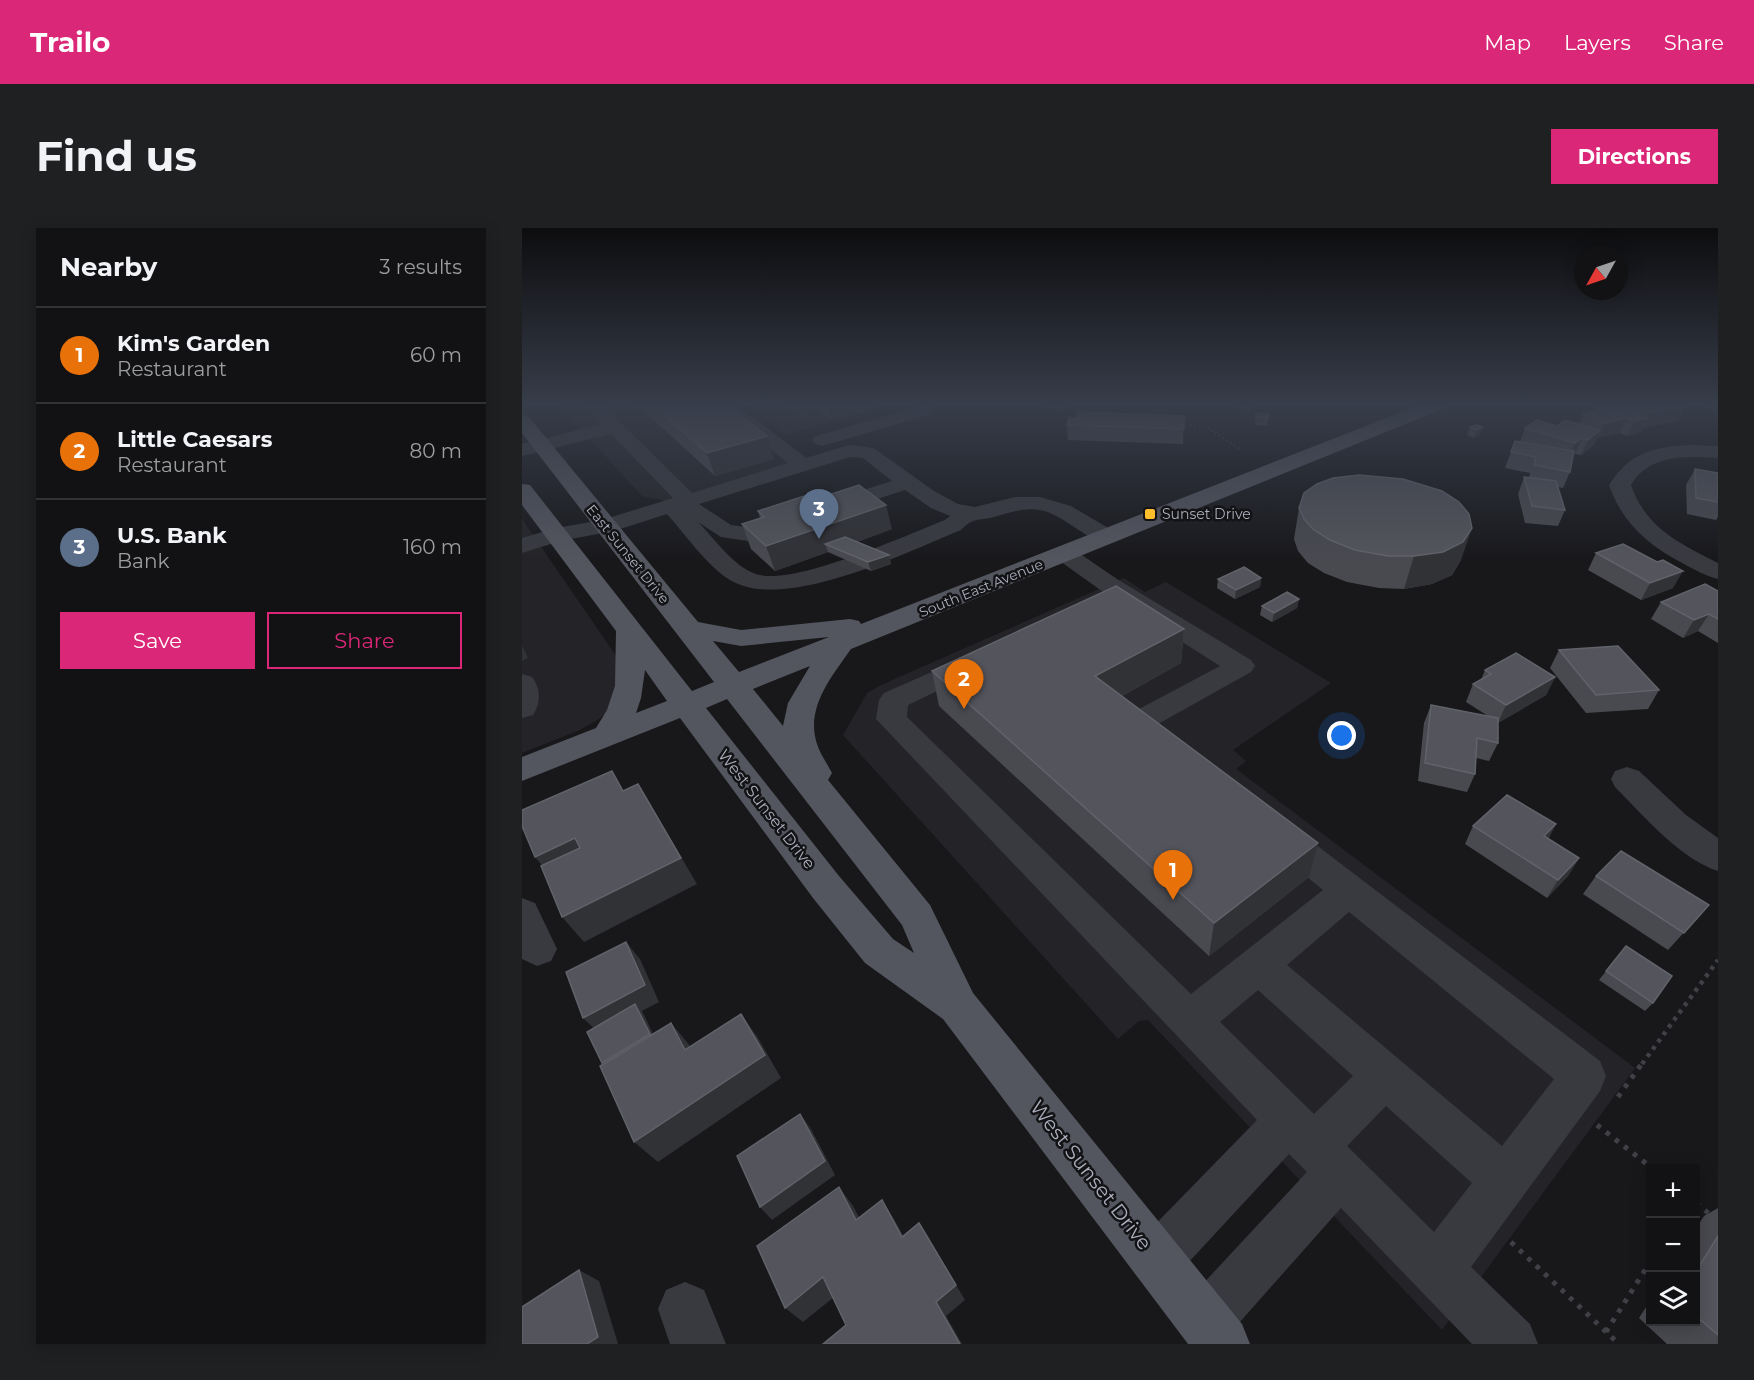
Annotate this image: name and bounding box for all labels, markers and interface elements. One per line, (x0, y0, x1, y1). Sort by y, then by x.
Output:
text: Trailo (30, 25, 110, 59)
text: Map (1484, 30, 1531, 55)
text: Layers (1564, 30, 1631, 55)
text: Share (1664, 30, 1724, 55)
button: Directions (1551, 129, 1718, 184)
text: Find us (36, 130, 197, 182)
north arrow (1574, 246, 1628, 300)
text: Nearby (60, 251, 157, 283)
text: 3 results (379, 255, 462, 279)
text: Kim's Garden (117, 330, 270, 357)
text: 1 (76, 343, 83, 367)
text: 60 m (410, 343, 462, 367)
text: Restaurant (117, 357, 227, 381)
text: Little Caesars (117, 426, 272, 453)
text: 2 (74, 439, 85, 463)
text: 80 m (410, 439, 462, 463)
text: Restaurant (117, 453, 227, 477)
pin: 3 (800, 490, 838, 539)
street label: East Sunset Drive (582, 501, 674, 607)
place label: Sunset Drive (1162, 505, 1251, 523)
marker: Sunset Drive (1143, 507, 1157, 521)
text: U.S. Bank (117, 522, 227, 549)
text: 3 (74, 535, 85, 559)
text: 160 m (403, 535, 462, 559)
text: Bank (117, 549, 169, 573)
street label: South East Avenue (916, 555, 1046, 621)
button: Save (60, 612, 255, 669)
button: Share (267, 612, 462, 669)
pin: 2 (944, 660, 984, 709)
your location (1327, 721, 1356, 750)
street label: West Sunset Drive (714, 746, 819, 873)
pin: 1 (1154, 850, 1192, 900)
street label: West Sunset Drive (1025, 1095, 1157, 1255)
map controls (1646, 1164, 1700, 1326)
button: + (1646, 1164, 1700, 1218)
button: − (1646, 1218, 1700, 1272)
button: layers (1646, 1272, 1700, 1326)

